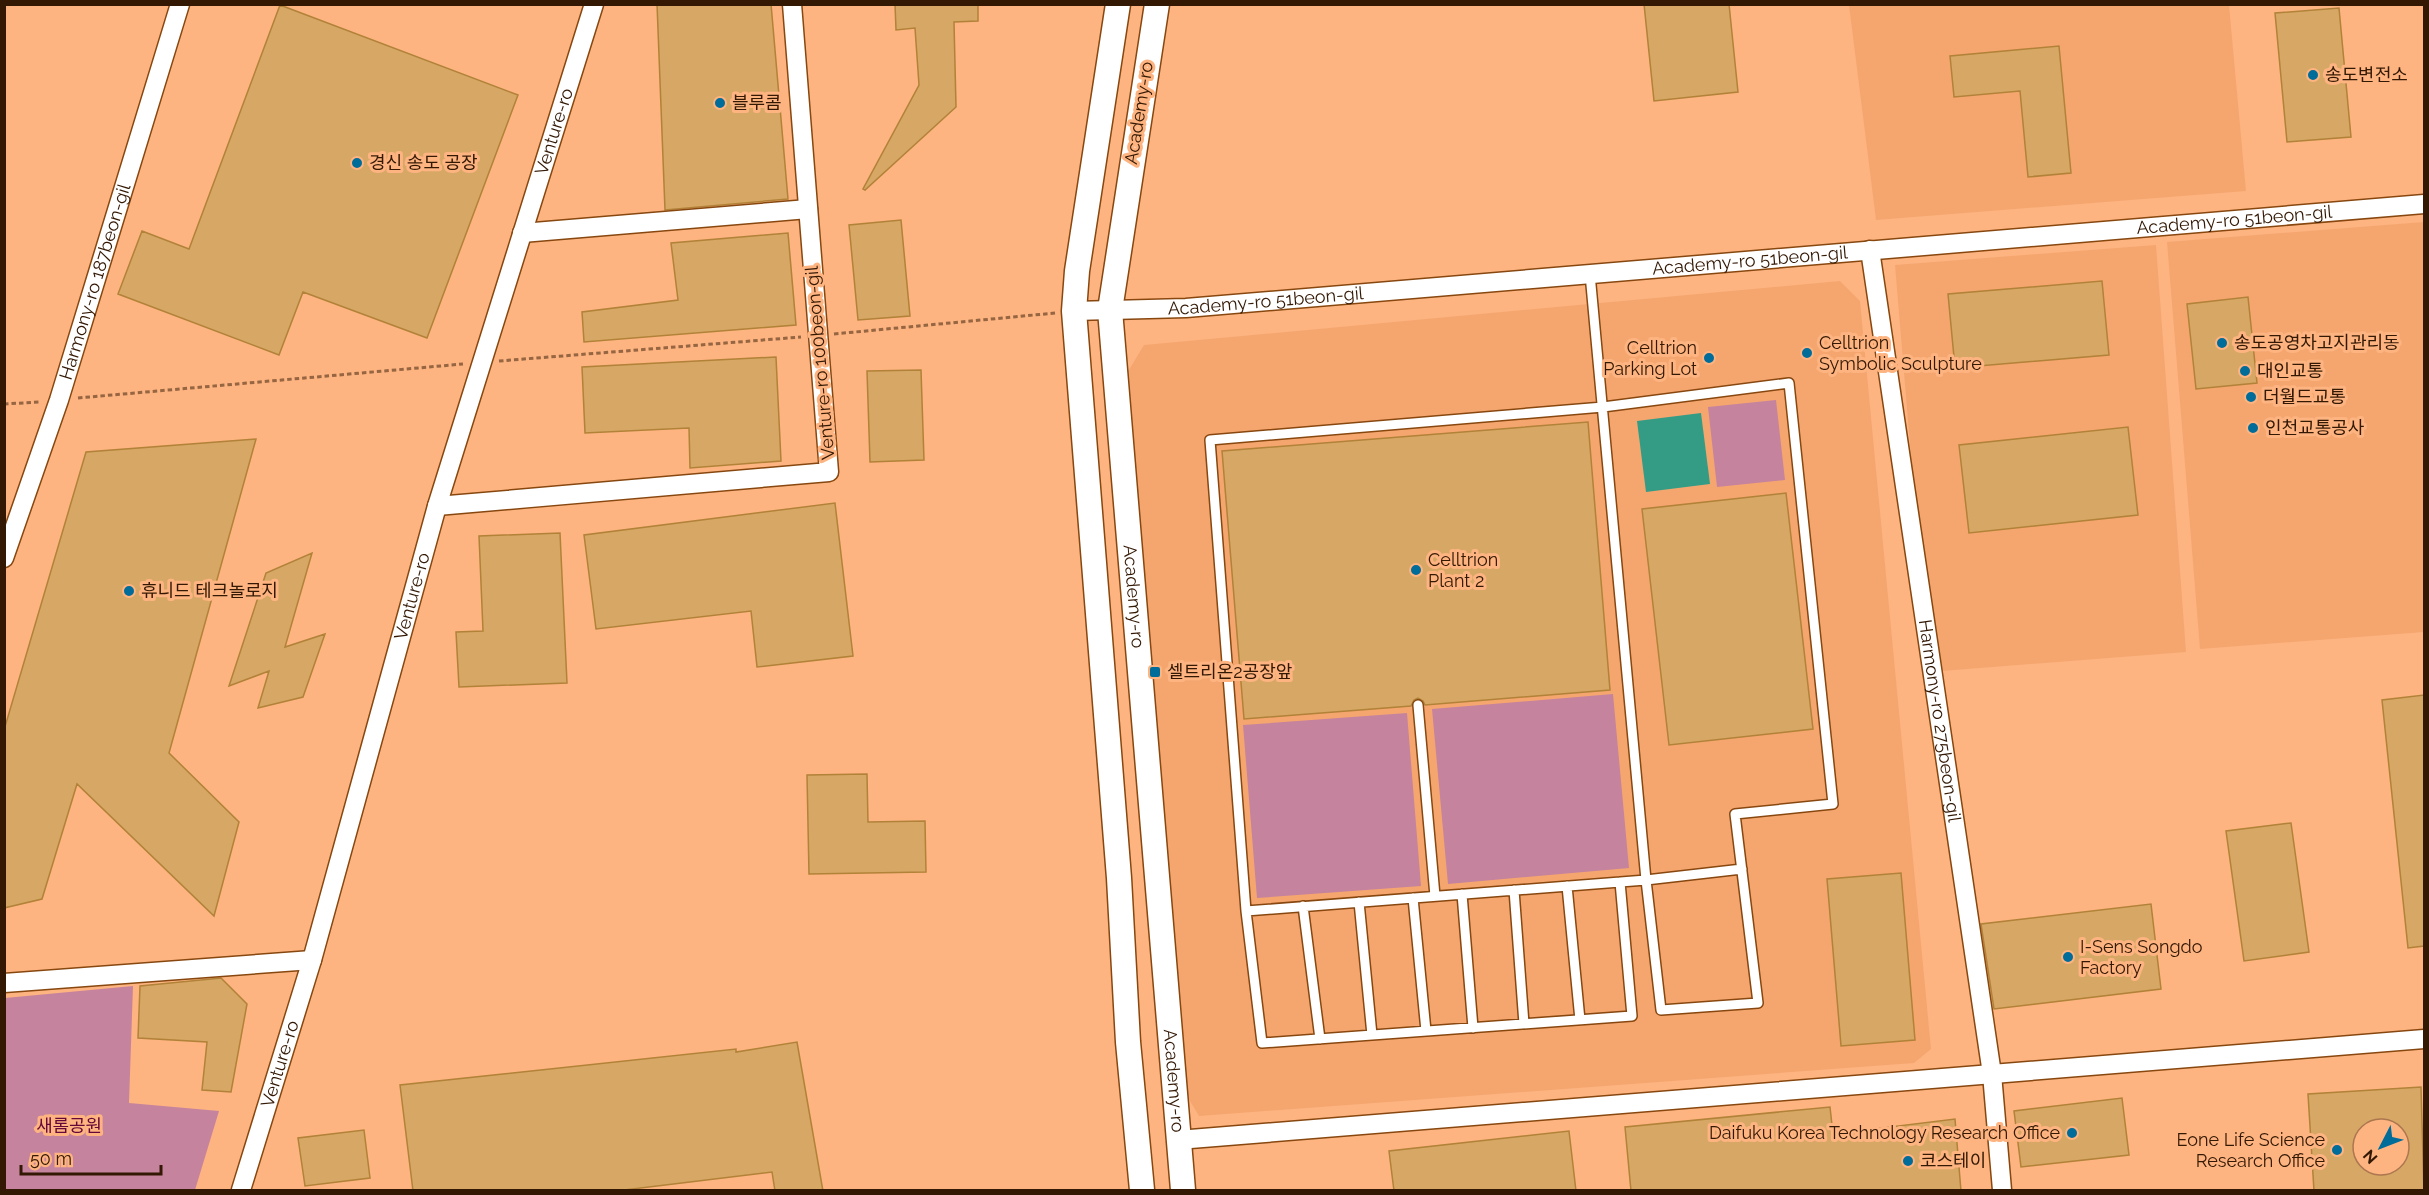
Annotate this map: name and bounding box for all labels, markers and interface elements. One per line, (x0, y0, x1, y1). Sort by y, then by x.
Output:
street label: Academy-ro (1120, 60, 1157, 166)
place label: 송도변전소 (2325, 64, 2408, 85)
marker: 송도변전소 (2306, 68, 2320, 82)
street label: Venture-ro (530, 85, 577, 177)
place label: 블루콤 (732, 92, 782, 113)
marker: 블루콤 (713, 96, 727, 110)
place label: 경신 송도 공장 (369, 152, 478, 173)
marker: 경신 송도 공장 (350, 156, 364, 170)
street label: Harmony-ro 187beon-gil (55, 181, 135, 382)
street label: Academy-ro 51beon-gil (2136, 201, 2333, 238)
street label: Academy-ro 51beon-gil (1651, 241, 1849, 279)
street label: Venture-ro 100beon-gil (801, 265, 838, 461)
street label: Academy-ro 51beon-gil (1168, 282, 1364, 318)
place label: Celltrion Symbolic Sculpture (1819, 332, 1982, 374)
place label: 송도공영차고지관리동 (2234, 332, 2400, 353)
marker: 송도공영차고지관리동 (2215, 336, 2229, 350)
place label: Celltrion Parking Lot (1603, 337, 1697, 379)
marker: Celltrion Symbolic Sculpture (1800, 346, 1814, 360)
marker: Celltrion Parking Lot (1702, 351, 1716, 365)
place label: 대인교통 (2257, 360, 2323, 381)
marker: 대인교통 (2238, 364, 2252, 378)
place label: 더월드교통 (2263, 386, 2346, 407)
marker: 더월드교통 (2244, 390, 2258, 404)
place label: 인천교통공사 (2265, 417, 2365, 438)
marker: 인천교통공사 (2246, 421, 2260, 435)
street label: Academy-ro (1120, 544, 1149, 649)
place label: Celltrion Plant 2 (1428, 549, 1498, 591)
street label: Venture-ro (390, 550, 434, 642)
marker: Celltrion Plant 2 (1409, 563, 1423, 577)
place label: 휴니드 테크놀로지 (141, 580, 278, 601)
marker: 휴니드 테크놀로지 (122, 584, 136, 598)
street label: Harmony-ro 275beon-gil (1915, 618, 1966, 824)
place label: 셀트리온2공장앞 (1167, 661, 1292, 682)
marker: 셀트리온2공장앞 (1148, 665, 1162, 679)
place label: I-Sens Songdo Factory (2080, 936, 2203, 978)
marker: I-Sens Songdo Factory (2061, 950, 2075, 964)
street label: Venture-ro (256, 1017, 303, 1110)
street label: Academy-ro (1160, 1028, 1189, 1134)
park label: 새롬공원 (36, 1115, 102, 1136)
north arrow (2351, 1117, 2411, 1177)
place label: Daifuku Korea Technology Research Office (1709, 1122, 2060, 1143)
marker: Daifuku Korea Technology Research Office (2065, 1126, 2079, 1140)
place label: Eone Life Science Research Office (2177, 1129, 2325, 1171)
scale bar (21, 1138, 160, 1176)
marker: Eone Life Science Research Office (2330, 1143, 2344, 1157)
text: N (2359, 1146, 2381, 1168)
text: 50 m (30, 1148, 72, 1169)
place label: 코스테이 (1920, 1150, 1986, 1171)
marker: 코스테이 (1901, 1154, 1915, 1168)

